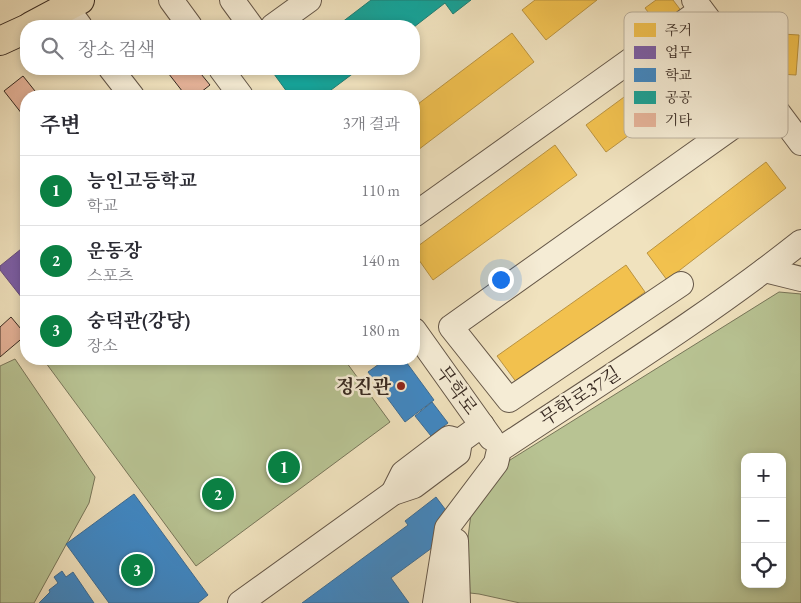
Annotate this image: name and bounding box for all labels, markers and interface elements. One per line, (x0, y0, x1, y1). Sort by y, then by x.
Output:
legend (624, 12, 788, 138)
search box (20, 20, 420, 75)
text: 주거 (665, 21, 692, 39)
icon: search (38, 34, 66, 62)
text: 장소 검색 (78, 37, 155, 62)
text: 업무 (665, 43, 693, 61)
text: 학교 (665, 66, 693, 84)
text: 공공 (665, 88, 693, 106)
text: 주변 (40, 111, 81, 138)
text: 기타 (665, 111, 693, 129)
text: 3개 결과 (343, 113, 400, 134)
text: 능인고등학교 (87, 168, 197, 193)
text: 1 (52, 180, 60, 201)
text: 110 m (361, 180, 400, 201)
text: 학교 (87, 195, 118, 216)
text: 운동장 (87, 238, 142, 263)
text: 2 (52, 250, 60, 271)
text: 140 m (361, 250, 400, 271)
text: 스포츠 (87, 265, 133, 286)
your location (488, 267, 514, 293)
text: 숭덕관(강당) (87, 308, 190, 333)
text: 3 (52, 320, 60, 341)
text: 180 m (361, 320, 400, 341)
text: 장소 (87, 335, 118, 356)
street label: 무학로 (431, 360, 483, 420)
street label: 무학로37길 (535, 361, 625, 431)
place label: 정진관 (336, 374, 392, 399)
marker: 정진관 (395, 380, 407, 392)
pin: 1 (268, 448, 300, 486)
map controls (741, 453, 786, 588)
button: + (741, 453, 786, 498)
pin: 2 (202, 475, 234, 513)
button: − (741, 498, 786, 543)
button: locate (741, 543, 786, 588)
pin: 3 (121, 551, 153, 589)

